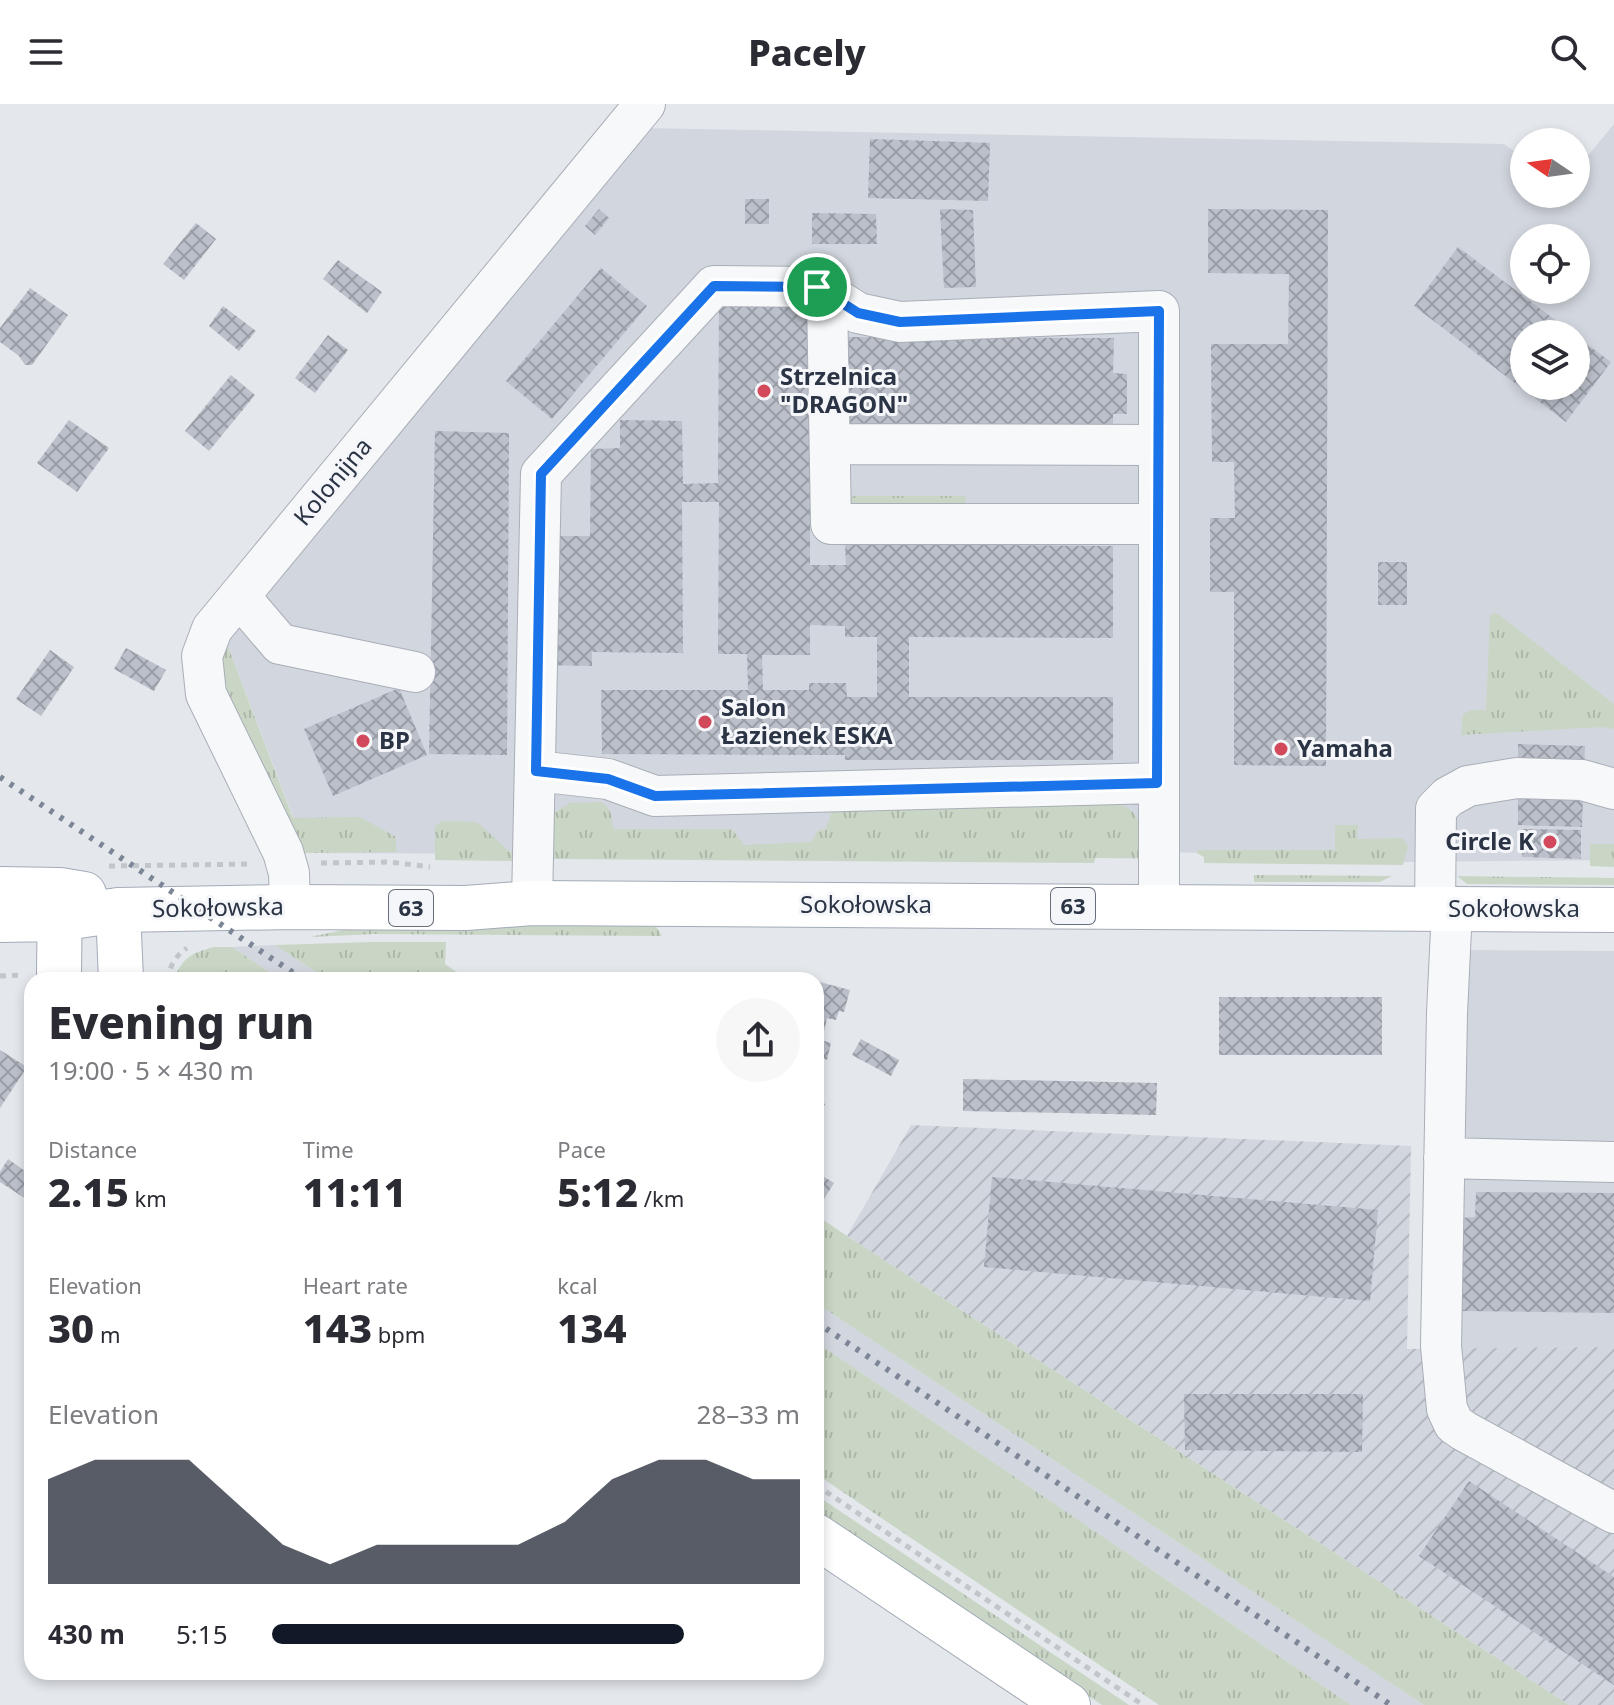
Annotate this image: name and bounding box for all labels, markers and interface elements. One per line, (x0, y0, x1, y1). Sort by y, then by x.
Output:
text: Pacely (748, 28, 866, 77)
icon: menu (24, 30, 68, 74)
icon: search (1546, 30, 1590, 74)
north arrow (1510, 128, 1590, 208)
map controls (1510, 128, 1590, 400)
button: locate (1510, 224, 1590, 304)
pin (783, 253, 851, 321)
icon: arrive (795, 265, 839, 309)
button: layers (1510, 320, 1590, 400)
place label: Strzelnica "DRAGON" (780, 359, 908, 420)
marker: Strzelnica "DRAGON" (755, 382, 773, 400)
street label: Kolonijna (285, 430, 378, 532)
place label: Salon Łazienek ESKA (721, 690, 893, 751)
marker: Salon Łazienek ESKA (696, 713, 714, 731)
place label: BP (379, 723, 410, 756)
place label: Yamaha (1297, 731, 1393, 764)
marker: BP (354, 732, 372, 750)
marker: Yamaha (1272, 740, 1290, 758)
place label: Circle K (1445, 824, 1534, 857)
marker: Circle K (1541, 833, 1559, 851)
street label: Sokołowska (800, 887, 932, 920)
road number: 63 (1051, 888, 1095, 924)
street label: Sokołowska (152, 889, 284, 924)
road number: 63 (389, 890, 433, 926)
street label: Sokołowska (1448, 891, 1580, 924)
text: Evening run (48, 992, 314, 1052)
button: share (716, 998, 800, 1082)
text: 19:00 · 5 × 430 m (48, 1052, 254, 1088)
text: Distance (48, 1134, 137, 1164)
text: Time (303, 1134, 354, 1164)
text: Pace (557, 1134, 606, 1164)
text: 2.15 (48, 1164, 129, 1219)
text: 11:11 (303, 1164, 407, 1219)
text: 5:12 (557, 1164, 638, 1219)
text: km (129, 1183, 167, 1213)
text: /km (638, 1183, 684, 1213)
text: Elevation (48, 1270, 142, 1300)
text: Heart rate (303, 1270, 408, 1300)
text: kcal (557, 1270, 598, 1300)
text: 30 (48, 1300, 94, 1355)
text: 143 (303, 1300, 372, 1355)
text: 134 (557, 1300, 627, 1355)
text: m (94, 1319, 121, 1349)
text: bpm (372, 1319, 425, 1349)
text: Elevation (48, 1396, 159, 1432)
text: 28–33 m (696, 1396, 800, 1432)
text: 430 m (48, 1616, 125, 1652)
text: 5:15 (176, 1616, 228, 1652)

